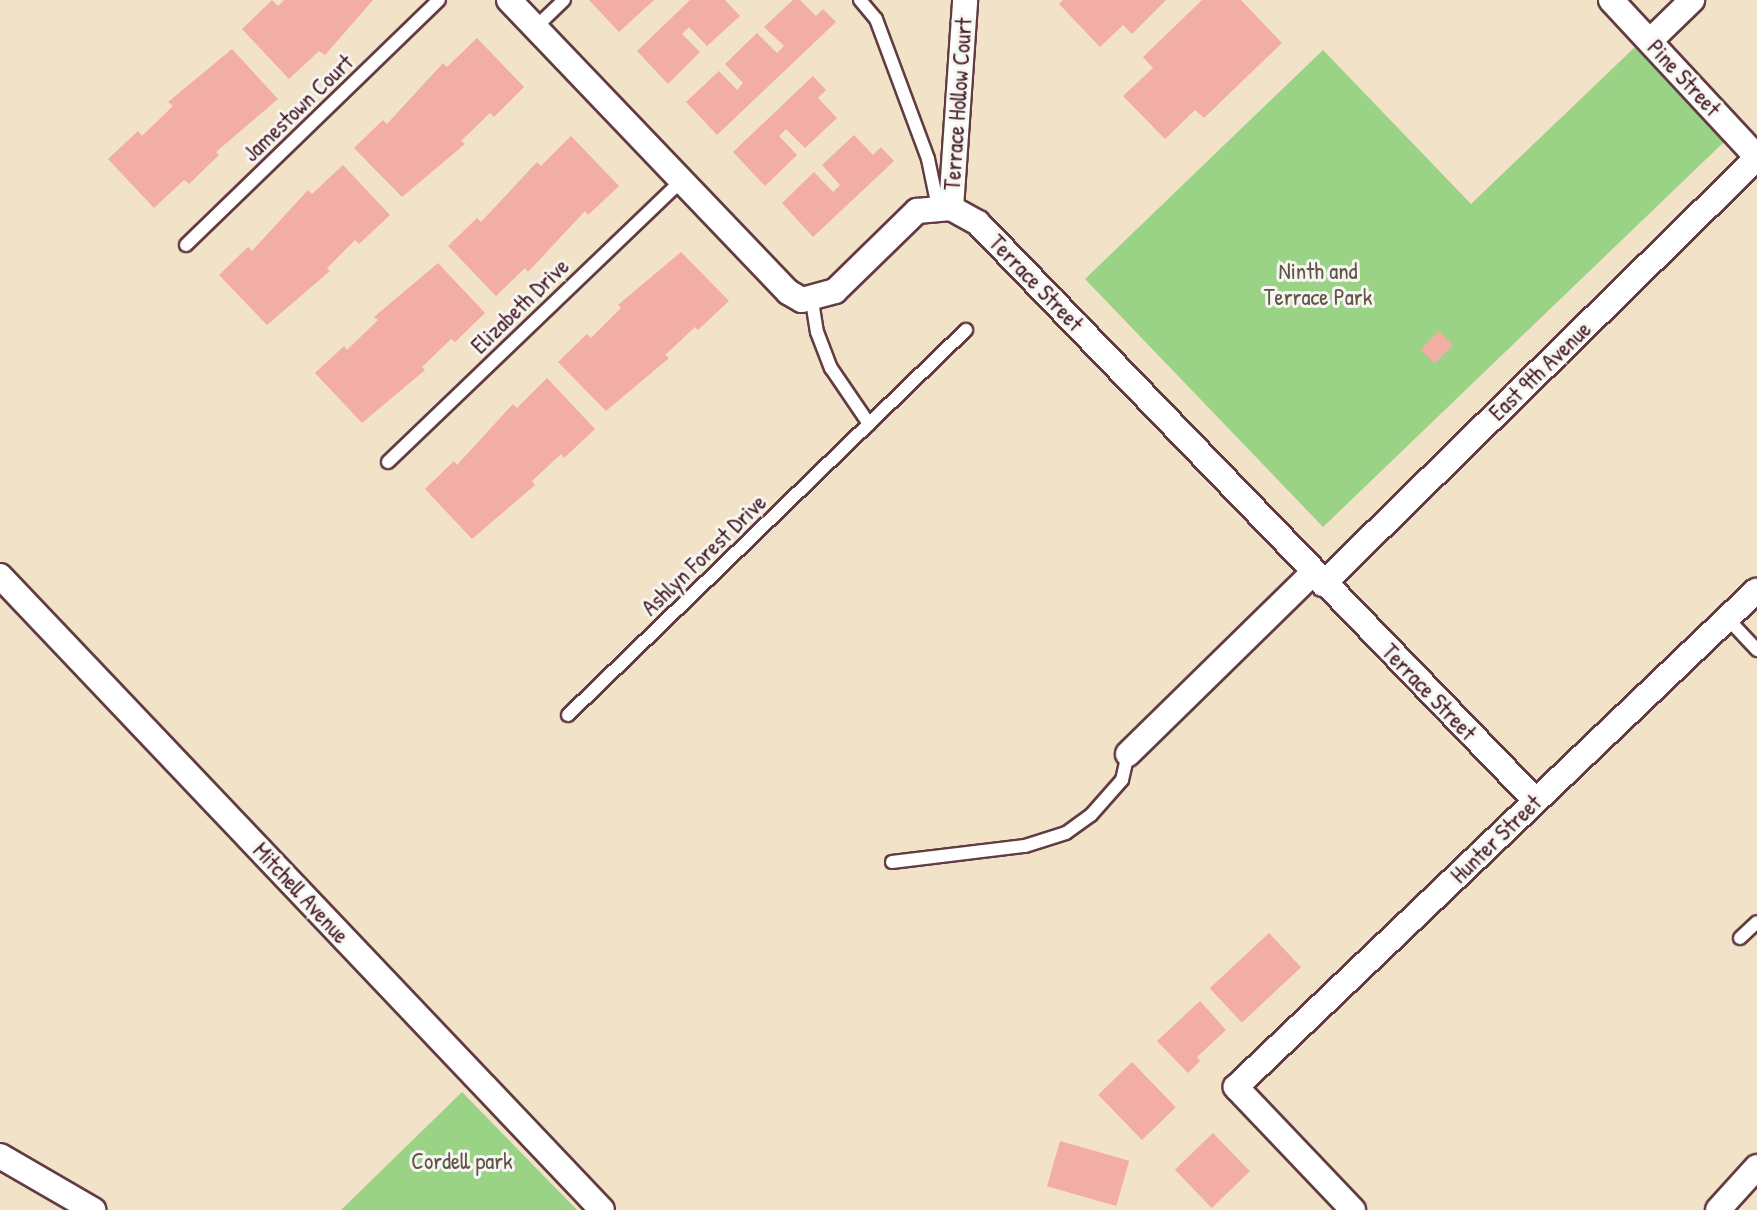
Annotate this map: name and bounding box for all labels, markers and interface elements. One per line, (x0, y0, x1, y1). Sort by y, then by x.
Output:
street label: Terrace Hollow Court (938, 17, 978, 191)
street label: Pine Street (1642, 34, 1726, 122)
street label: Jamestown Court (237, 49, 359, 167)
street label: Terrace Street (983, 229, 1089, 337)
street label: Elizabeth Drive (465, 253, 575, 359)
park label: Ninth and Terrace Park (1264, 257, 1372, 311)
street label: East 9th Avenue (1483, 316, 1597, 426)
street label: Ashlyn Forest Drive (636, 489, 772, 621)
street label: Terrace Street (1376, 638, 1482, 746)
street label: Hunter Street (1445, 789, 1547, 889)
street label: Mitchell Avenue (247, 837, 355, 949)
park label: Cordell park (411, 1147, 513, 1175)

